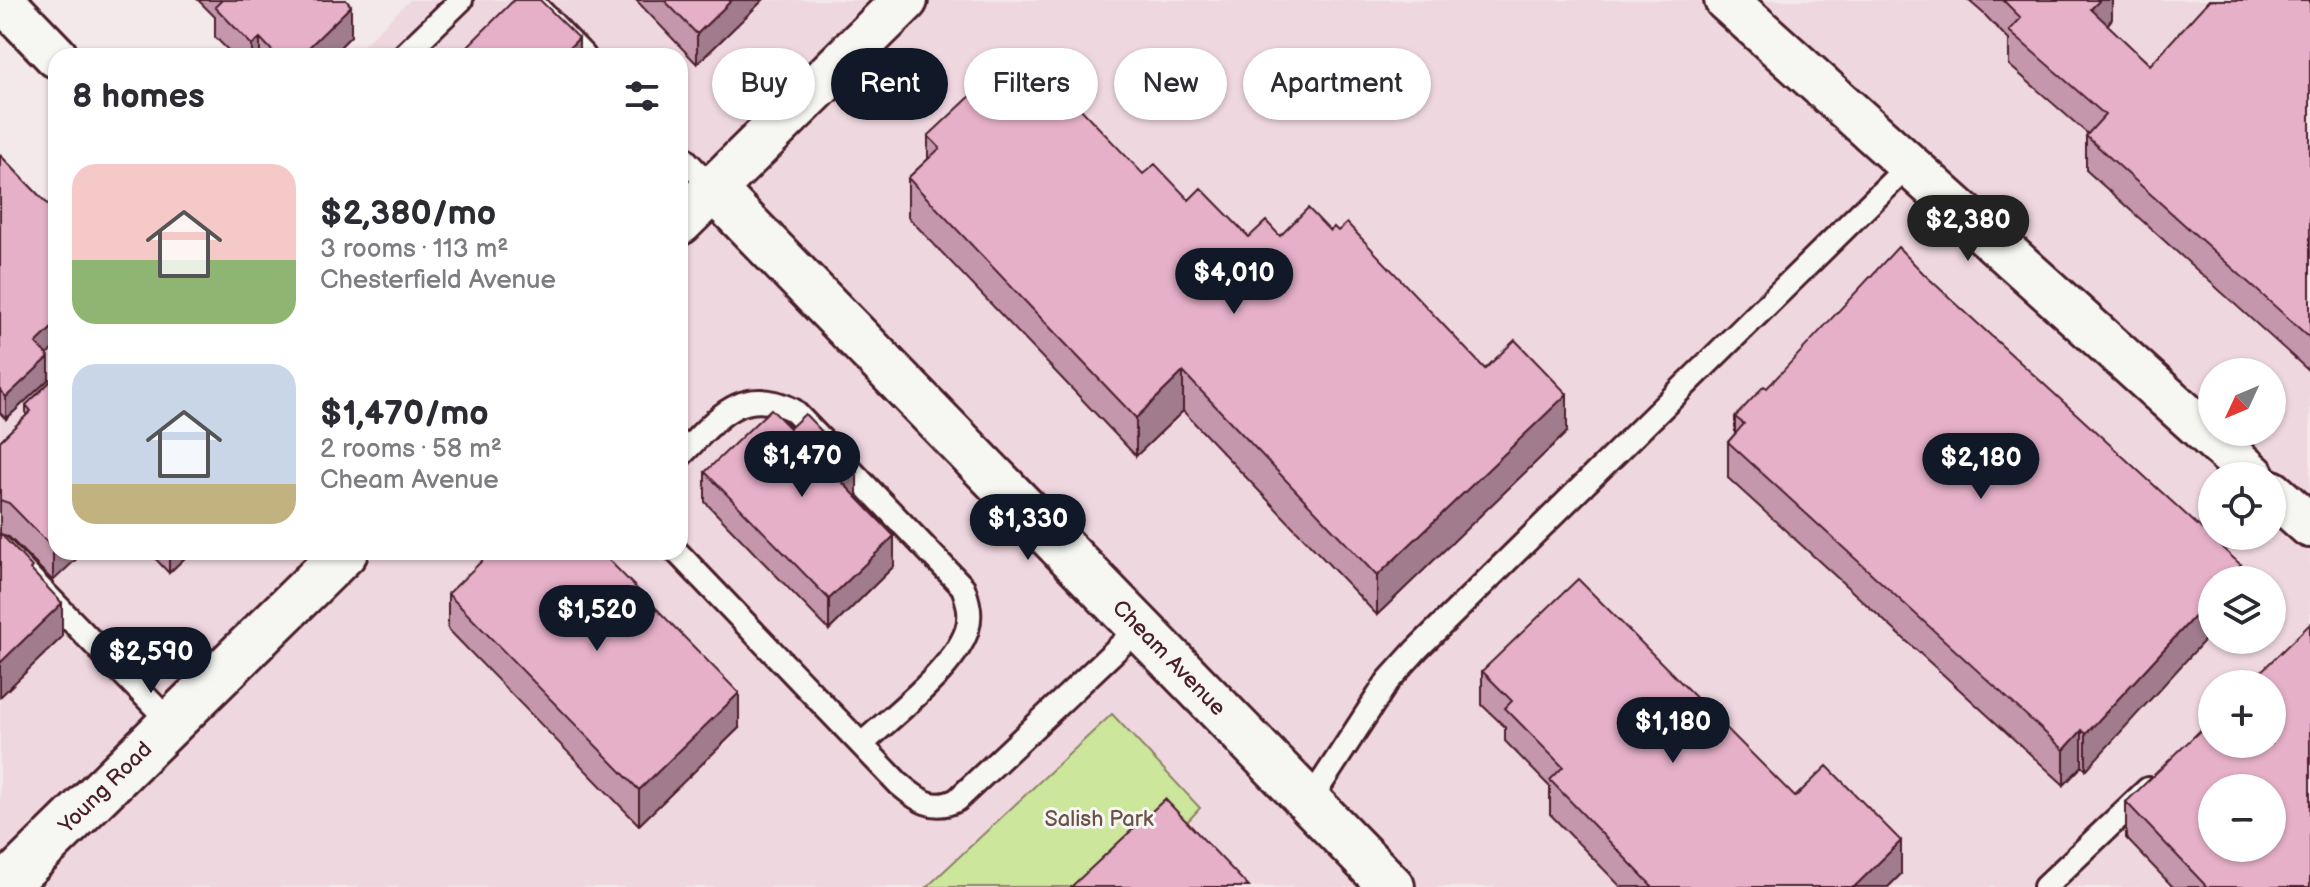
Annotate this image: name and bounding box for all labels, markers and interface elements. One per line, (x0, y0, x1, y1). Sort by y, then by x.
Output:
chip: Buy (712, 48, 815, 120)
chip: Rent (831, 48, 948, 120)
chip: Filters (964, 48, 1098, 120)
chip: New (1114, 48, 1227, 120)
chip: Apartment (1243, 48, 1431, 120)
icon: filters (620, 74, 664, 118)
text: 8 homes (72, 76, 205, 117)
text: $2,380/mo (320, 193, 496, 234)
pin: $2,380 (1903, 195, 2033, 263)
icon: home (136, 196, 232, 292)
text: $2,380 (1925, 205, 2011, 236)
text: 3 rooms · 113 m² (320, 234, 509, 265)
pin: $4,010 (1169, 248, 1299, 316)
text: $4,010 (1193, 258, 1275, 289)
text: Chesterfield Avenue (320, 265, 556, 296)
north arrow (2198, 358, 2286, 446)
map controls (2198, 358, 2286, 862)
text: $1,470/mo (320, 393, 489, 434)
icon: home (136, 396, 232, 492)
pin: $1,470 (737, 431, 867, 499)
pin: $2,180 (1916, 433, 2046, 501)
text: 2 rooms · 58 m² (320, 434, 502, 465)
text: $1,470 (762, 441, 842, 472)
text: $2,180 (1940, 443, 2022, 474)
button: locate (2198, 462, 2286, 550)
text: Cheam Avenue (320, 465, 499, 496)
pin: $1,330 (963, 494, 1093, 562)
text: $1,330 (988, 504, 1068, 535)
button: layers (2198, 566, 2286, 654)
pin: $1,520 (532, 585, 662, 653)
street label: Cheam Avenue (1107, 594, 1231, 721)
text: $1,520 (557, 595, 637, 626)
pin: $2,590 (86, 627, 216, 695)
text: $2,590 (109, 637, 193, 668)
button: + (2198, 670, 2286, 758)
pin: $1,180 (1608, 697, 1738, 765)
text: $1,180 (1635, 707, 1711, 738)
street label: Young Road (52, 736, 157, 840)
button: − (2198, 774, 2286, 862)
park label: Salish Park (1045, 806, 1154, 833)

